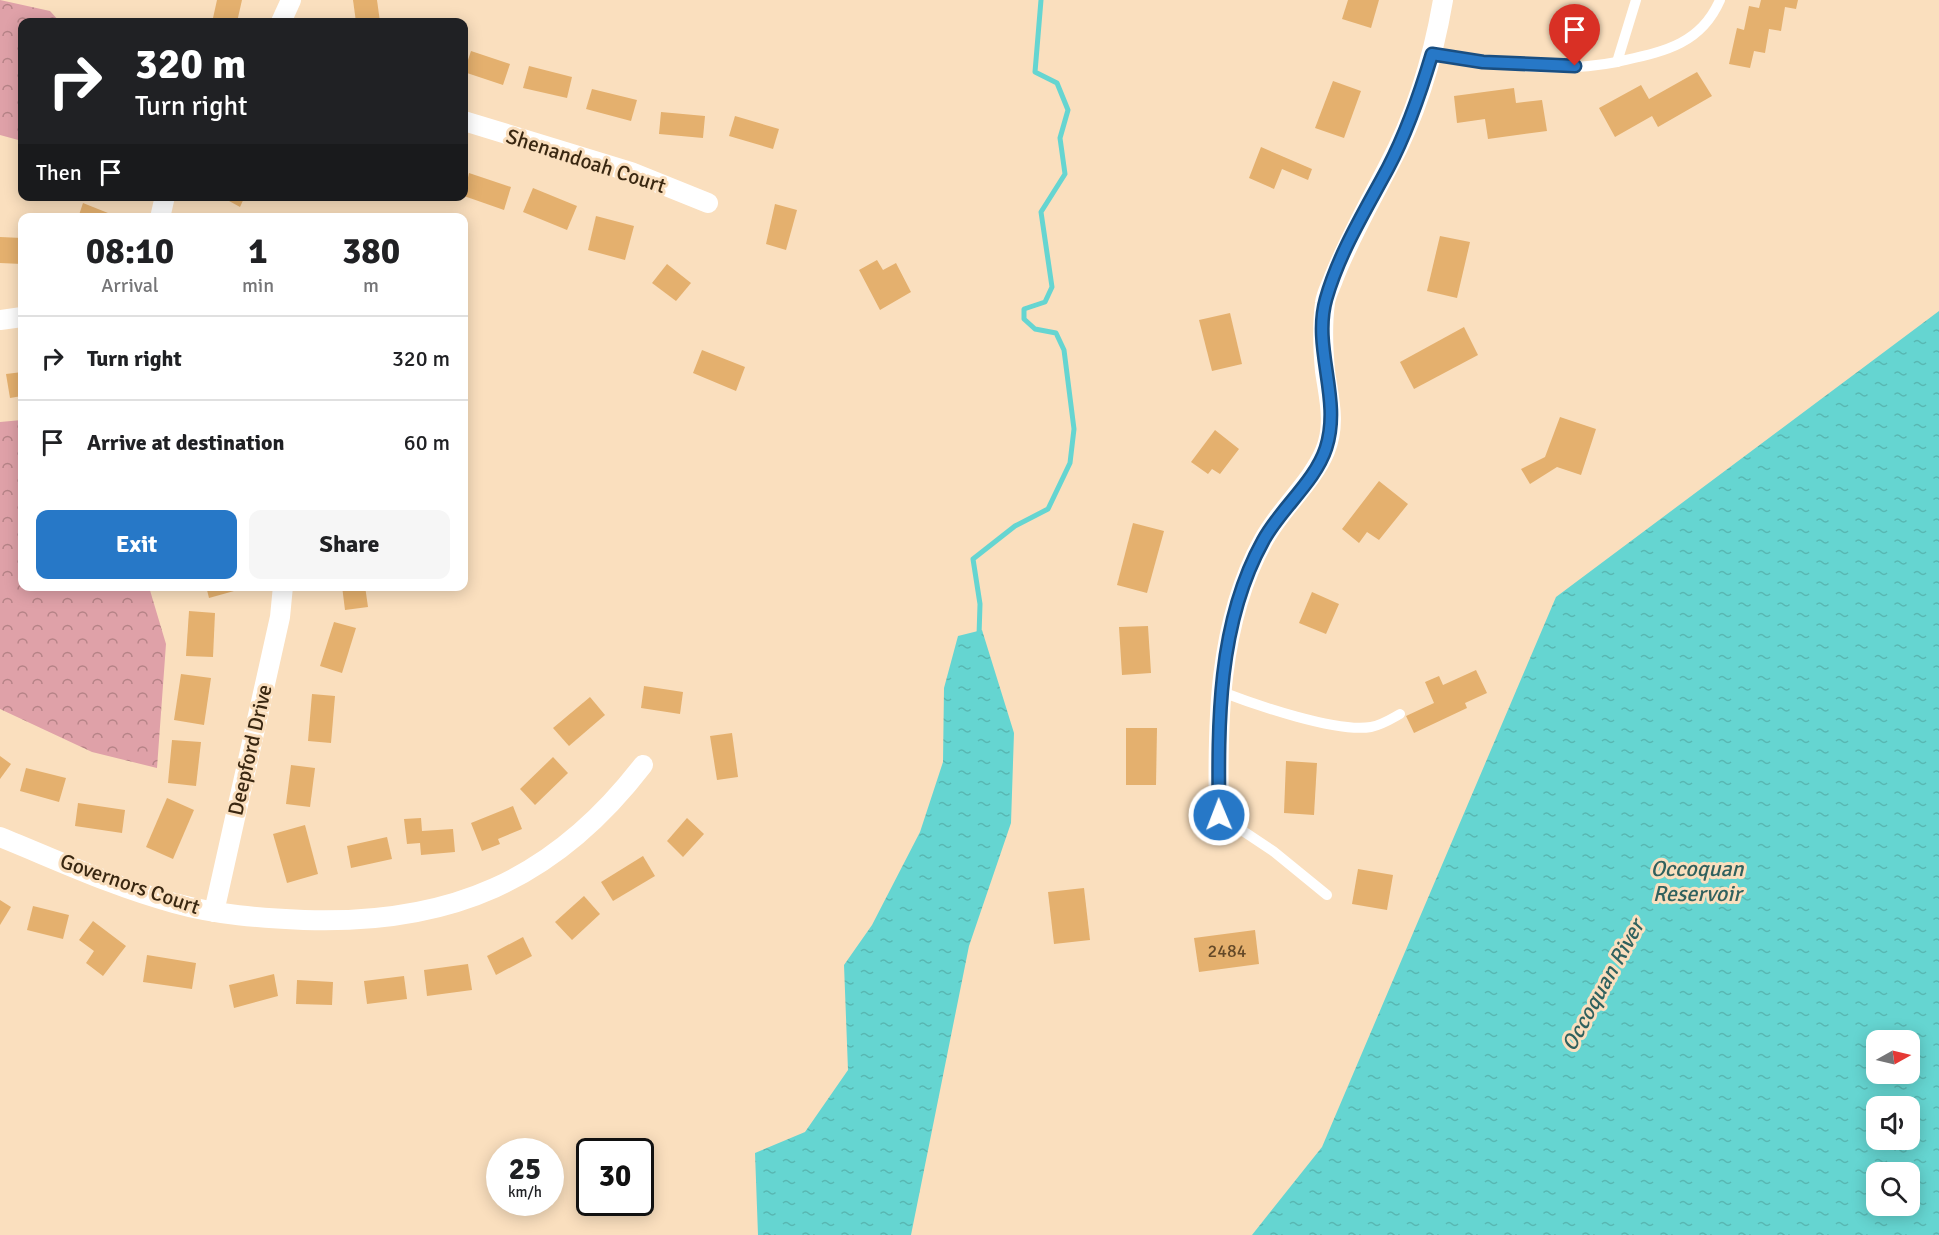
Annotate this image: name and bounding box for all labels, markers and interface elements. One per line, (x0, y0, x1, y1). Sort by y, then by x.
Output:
pin (1549, 4, 1600, 66)
icon: arrive (1558, 13, 1591, 46)
text: 320 m (135, 39, 246, 90)
icon: right (36, 42, 114, 120)
text: Turn right (135, 90, 248, 123)
street label: Shenandoah Court (503, 123, 669, 199)
icon: arrive (94, 156, 127, 189)
text: Then (36, 159, 82, 186)
text: 08:10 (86, 229, 174, 274)
text: 1 (248, 229, 268, 274)
text: 380 (342, 229, 400, 274)
text: Arrival (101, 273, 159, 298)
text: min (242, 273, 274, 298)
text: m (363, 273, 379, 298)
icon: right (36, 342, 69, 375)
text: Turn right (87, 345, 182, 372)
text: 320 m (392, 345, 450, 372)
icon: arrive (36, 426, 69, 459)
text: Arrive at destination (87, 429, 284, 456)
text: 60 m (404, 429, 450, 456)
button: Exit (36, 510, 237, 579)
button: Share (249, 510, 450, 579)
street label: Deepford Drive (222, 682, 278, 818)
position arrow (1187, 783, 1251, 847)
street label: Governors Court (57, 848, 203, 920)
water label: Occoquan Reservoir (1650, 855, 1745, 907)
water label: Occoquan River (1555, 912, 1651, 1056)
house number: 2484 (1208, 940, 1247, 962)
north arrow (1866, 1030, 1920, 1084)
map controls (1866, 1030, 1920, 1216)
button: sound (1866, 1096, 1920, 1150)
speed limit sign: 30 (576, 1138, 654, 1216)
text: 25 (509, 1151, 541, 1188)
button: search (1866, 1162, 1920, 1216)
text: km/h (508, 1183, 542, 1201)

